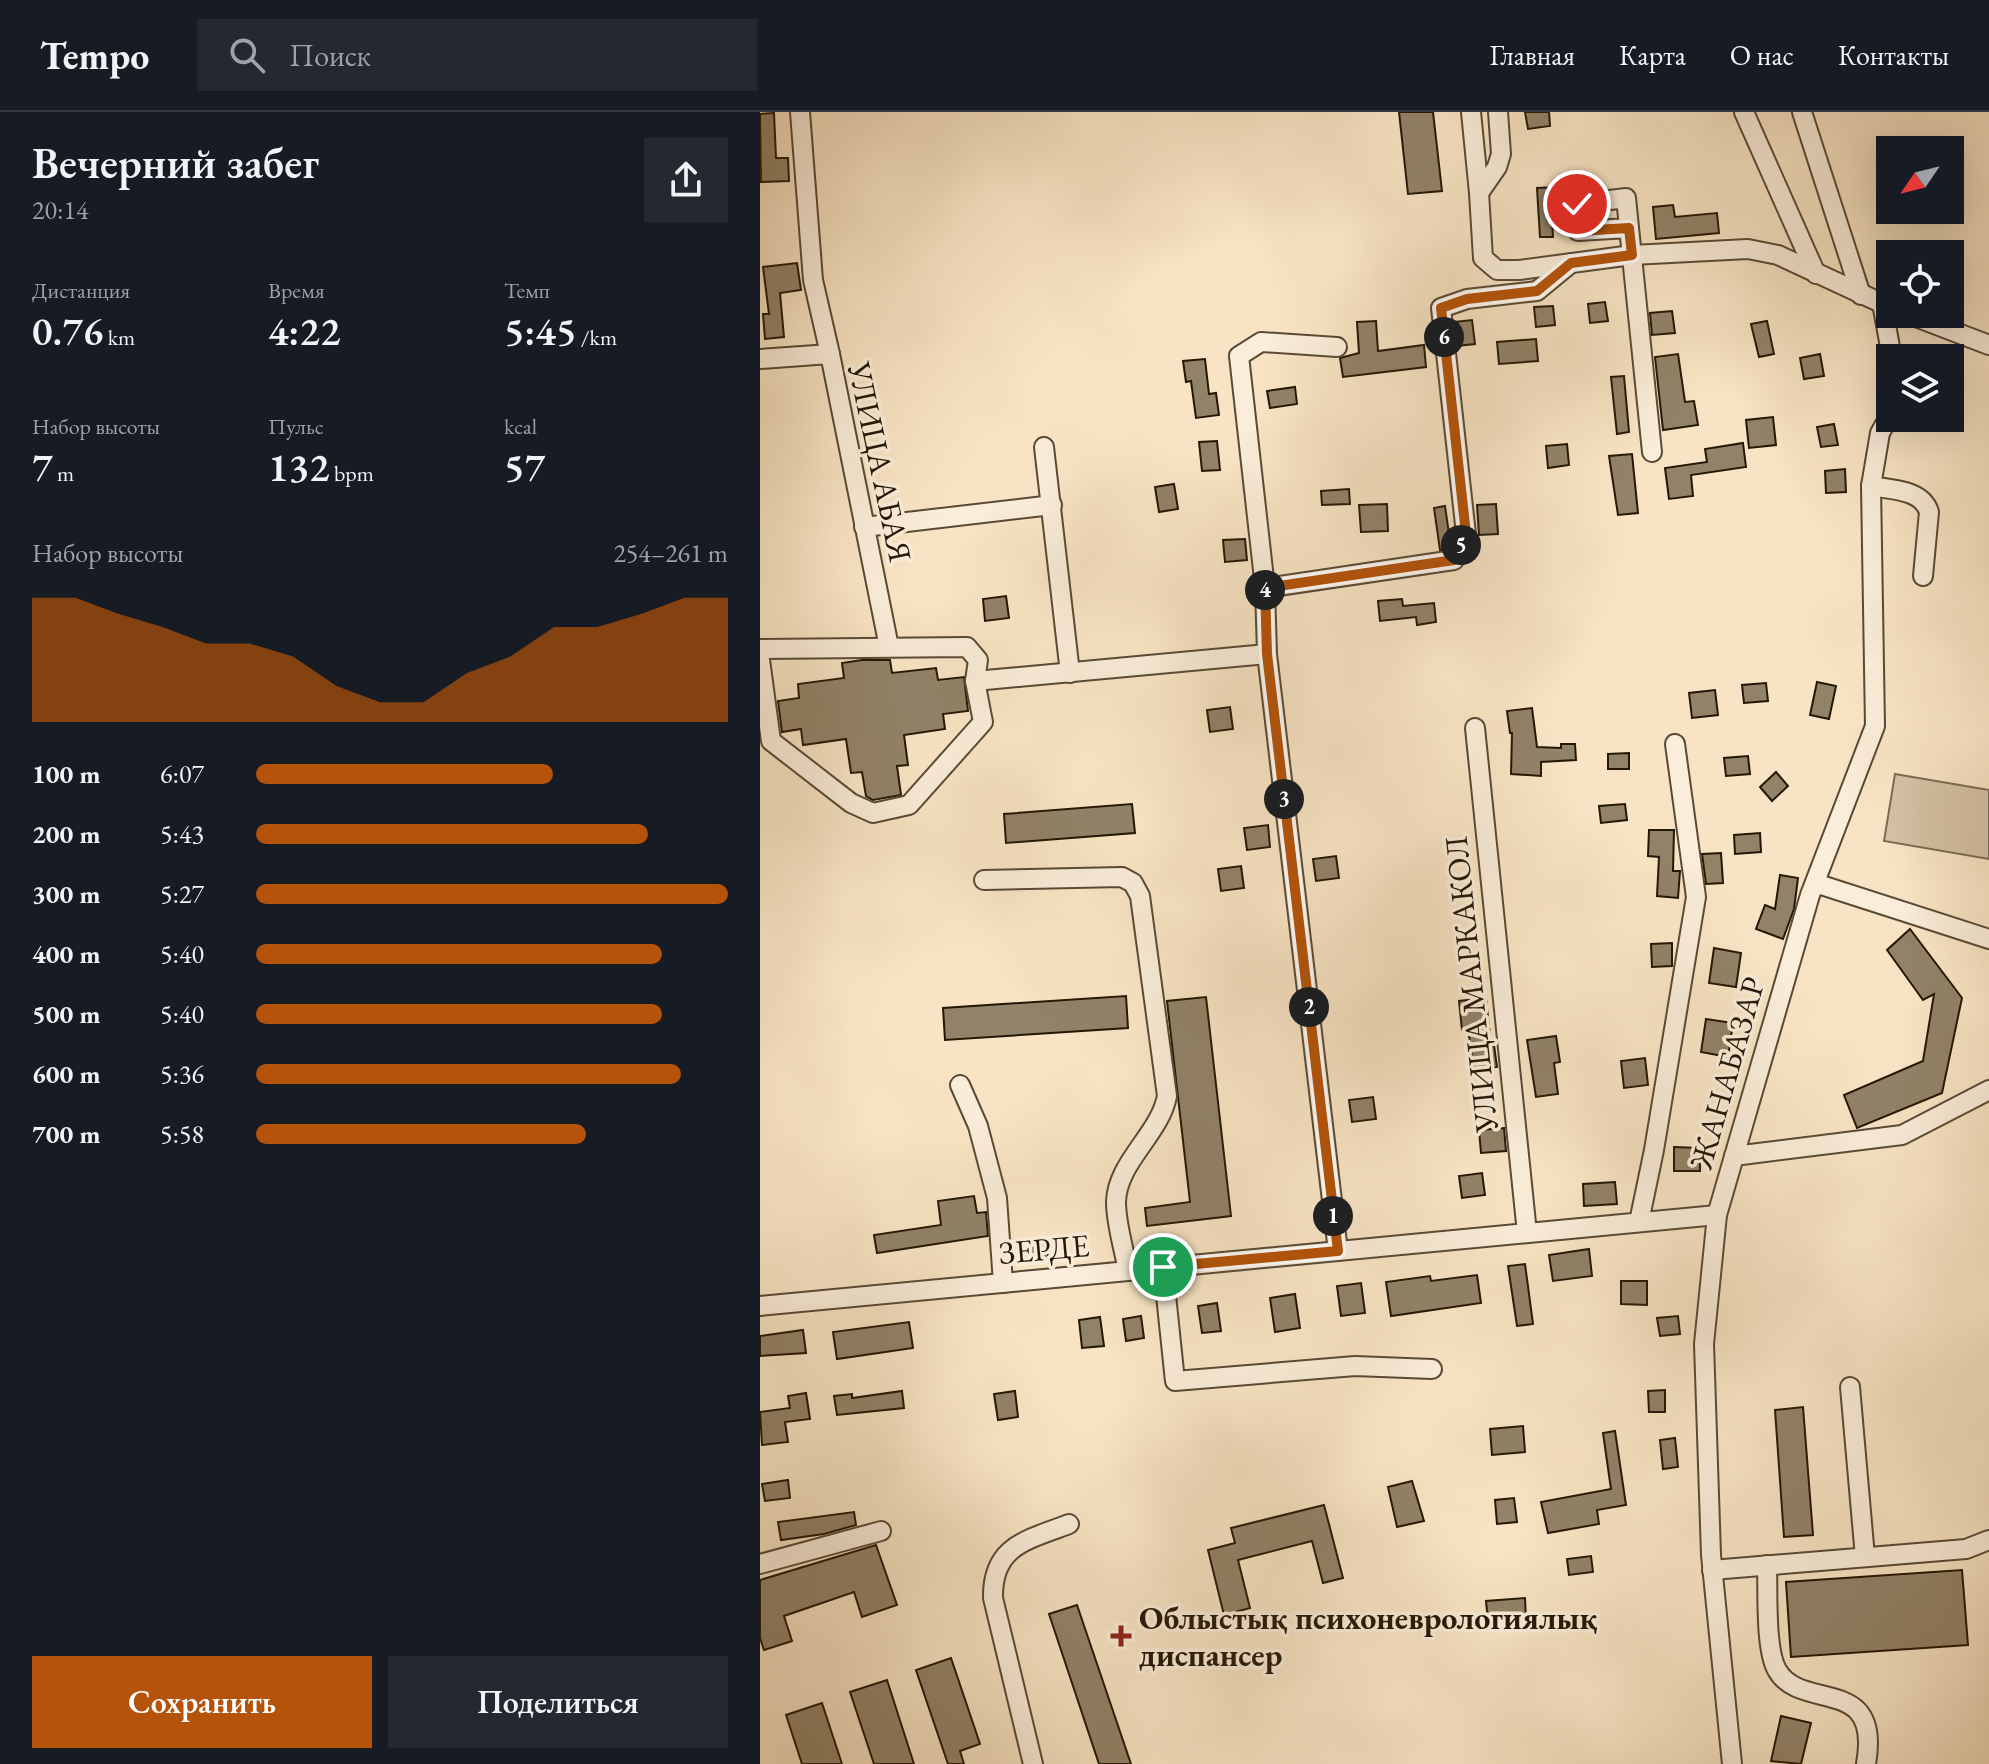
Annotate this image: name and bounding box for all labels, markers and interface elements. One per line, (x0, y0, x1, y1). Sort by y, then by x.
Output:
search box (197, 19, 757, 91)
text: Tempo (40, 31, 149, 80)
icon: search (225, 33, 269, 77)
text: Поиск (289, 36, 371, 75)
text: Главная (1490, 37, 1575, 73)
text: Карта (1619, 37, 1686, 73)
text: О нас (1730, 37, 1794, 73)
text: Контакты (1838, 37, 1949, 73)
text: Вечерний забег (32, 134, 319, 191)
north arrow (1876, 136, 1964, 224)
map controls (1876, 136, 1964, 432)
button: share (644, 138, 728, 222)
pin (1543, 170, 1611, 238)
icon: check (1555, 182, 1599, 226)
text: 20:14 (32, 193, 88, 227)
button: locate (1876, 240, 1964, 328)
text: Дистанция (32, 276, 130, 305)
text: Время (268, 276, 325, 305)
text: Темп (504, 276, 550, 305)
text: 0.76 (32, 305, 103, 357)
text: 4:22 (268, 305, 340, 357)
text: 5:45 (504, 305, 576, 357)
pin: 6 (1424, 317, 1464, 357)
text: 6 (1438, 322, 1450, 351)
text: km (103, 323, 135, 352)
text: /km (576, 323, 617, 352)
button: layers (1876, 344, 1964, 432)
street label: УЛИЦА АБАЯ (838, 357, 922, 566)
text: Набор высоты (32, 412, 160, 441)
text: Пульс (268, 412, 324, 441)
text: kcal (504, 412, 537, 441)
text: 7 (32, 441, 53, 493)
text: 132 (268, 441, 330, 493)
text: 57 (504, 441, 545, 493)
text: m (53, 459, 74, 488)
text: bpm (330, 459, 374, 488)
pin: 5 (1441, 525, 1481, 565)
text: 5 (1455, 530, 1467, 559)
text: Набор высоты (32, 536, 183, 570)
text: 254–261 m (613, 536, 728, 570)
pin: 4 (1245, 570, 1285, 610)
text: 4 (1259, 575, 1271, 604)
text: 100 m (32, 757, 100, 791)
text: 6:07 (160, 757, 204, 791)
pin: 3 (1264, 779, 1304, 819)
text: 3 (1278, 784, 1290, 813)
text: 200 m (32, 817, 100, 851)
text: 5:43 (160, 817, 204, 851)
street label: УЛИЦА МАРКАКОЛ (1435, 834, 1508, 1135)
text: 300 m (32, 877, 100, 911)
text: 5:27 (160, 877, 204, 911)
text: 400 m (32, 937, 100, 971)
text: 5:40 (160, 937, 204, 971)
street label: ЖАНАБАЗАР (1679, 972, 1774, 1175)
pin: 2 (1289, 987, 1329, 1027)
text: 2 (1303, 992, 1315, 1021)
text: 500 m (32, 997, 100, 1031)
text: 5:40 (160, 997, 204, 1031)
text: 600 m (32, 1057, 100, 1091)
text: 5:36 (160, 1057, 204, 1091)
text: 700 m (32, 1117, 100, 1151)
text: 5:58 (160, 1117, 204, 1151)
pin: 1 (1313, 1196, 1353, 1236)
text: 1 (1327, 1201, 1339, 1230)
street label: ЗЕРДЕ (997, 1224, 1091, 1274)
pin (1129, 1233, 1197, 1301)
icon: arrive (1141, 1245, 1185, 1289)
place label: Облыстық психоневрологиялық диспансер (1139, 1597, 1598, 1676)
marker: Облыстық психоневрологиялық диспансер (1110, 1625, 1132, 1647)
button: Сохранить (32, 1656, 372, 1748)
button: Поделиться (388, 1656, 728, 1748)

